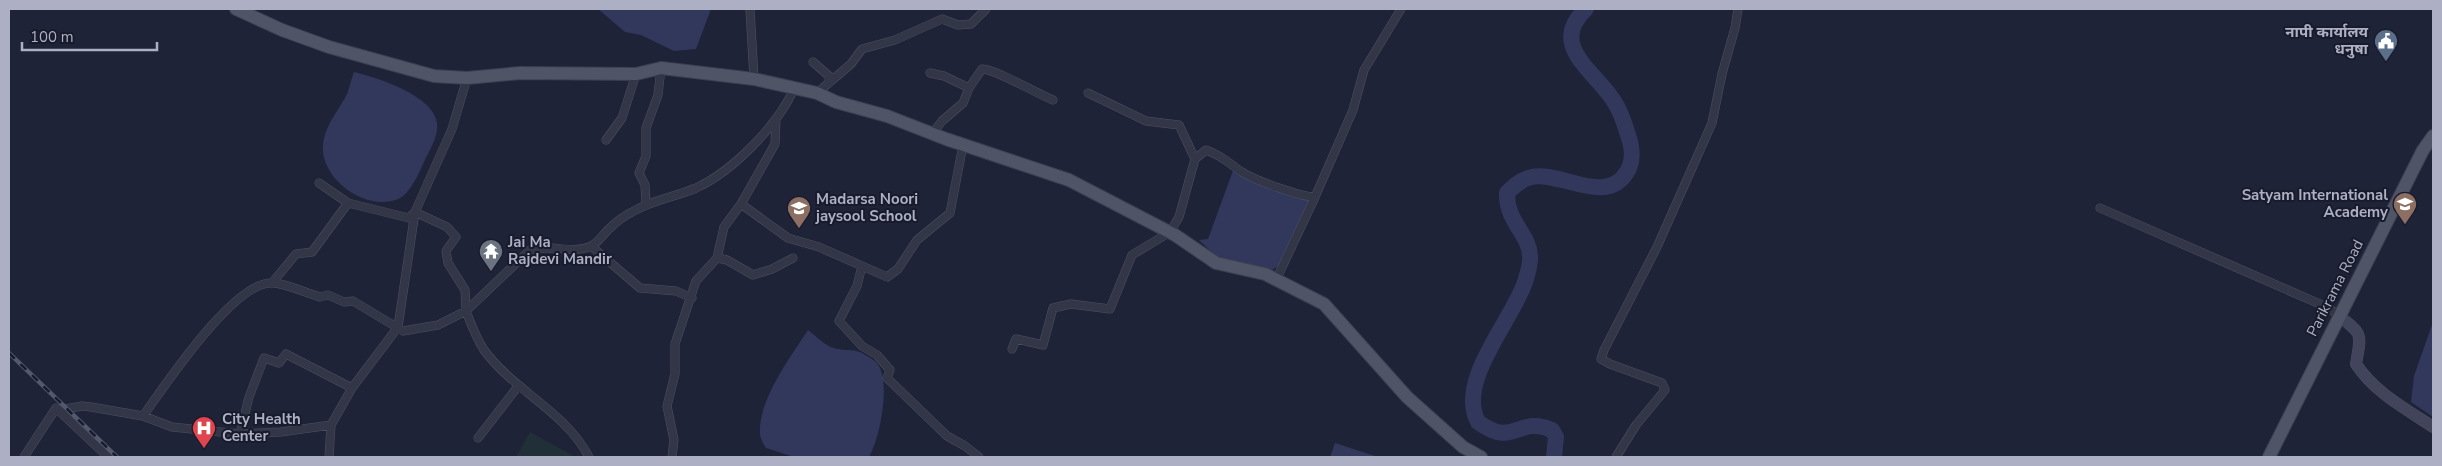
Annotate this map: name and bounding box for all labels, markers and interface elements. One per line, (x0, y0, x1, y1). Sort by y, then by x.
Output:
scale bar (22, 20, 158, 52)
place label: नापी कार्यालय धनुषा (2285, 22, 2369, 59)
text: 100 m (30, 27, 74, 47)
public building icon: नापी कार्यालय धनुषा (2373, 28, 2399, 62)
place label: Satyam International Academy (2242, 185, 2388, 222)
place label: Madarsa Noori jaysool School (815, 189, 918, 226)
school or university icon: Satyam International Academy (2392, 191, 2418, 225)
school or university icon: Madarsa Noori jaysool School (786, 195, 812, 229)
place label: Jai Ma Rajdevi Mandir (507, 232, 612, 269)
street label: Parikrama Road (2302, 236, 2368, 340)
temple icon: Jai Ma Rajdevi Mandir (478, 238, 504, 272)
place label: City Health Center (222, 409, 301, 446)
hospital icon: City Health Center (191, 415, 217, 449)

